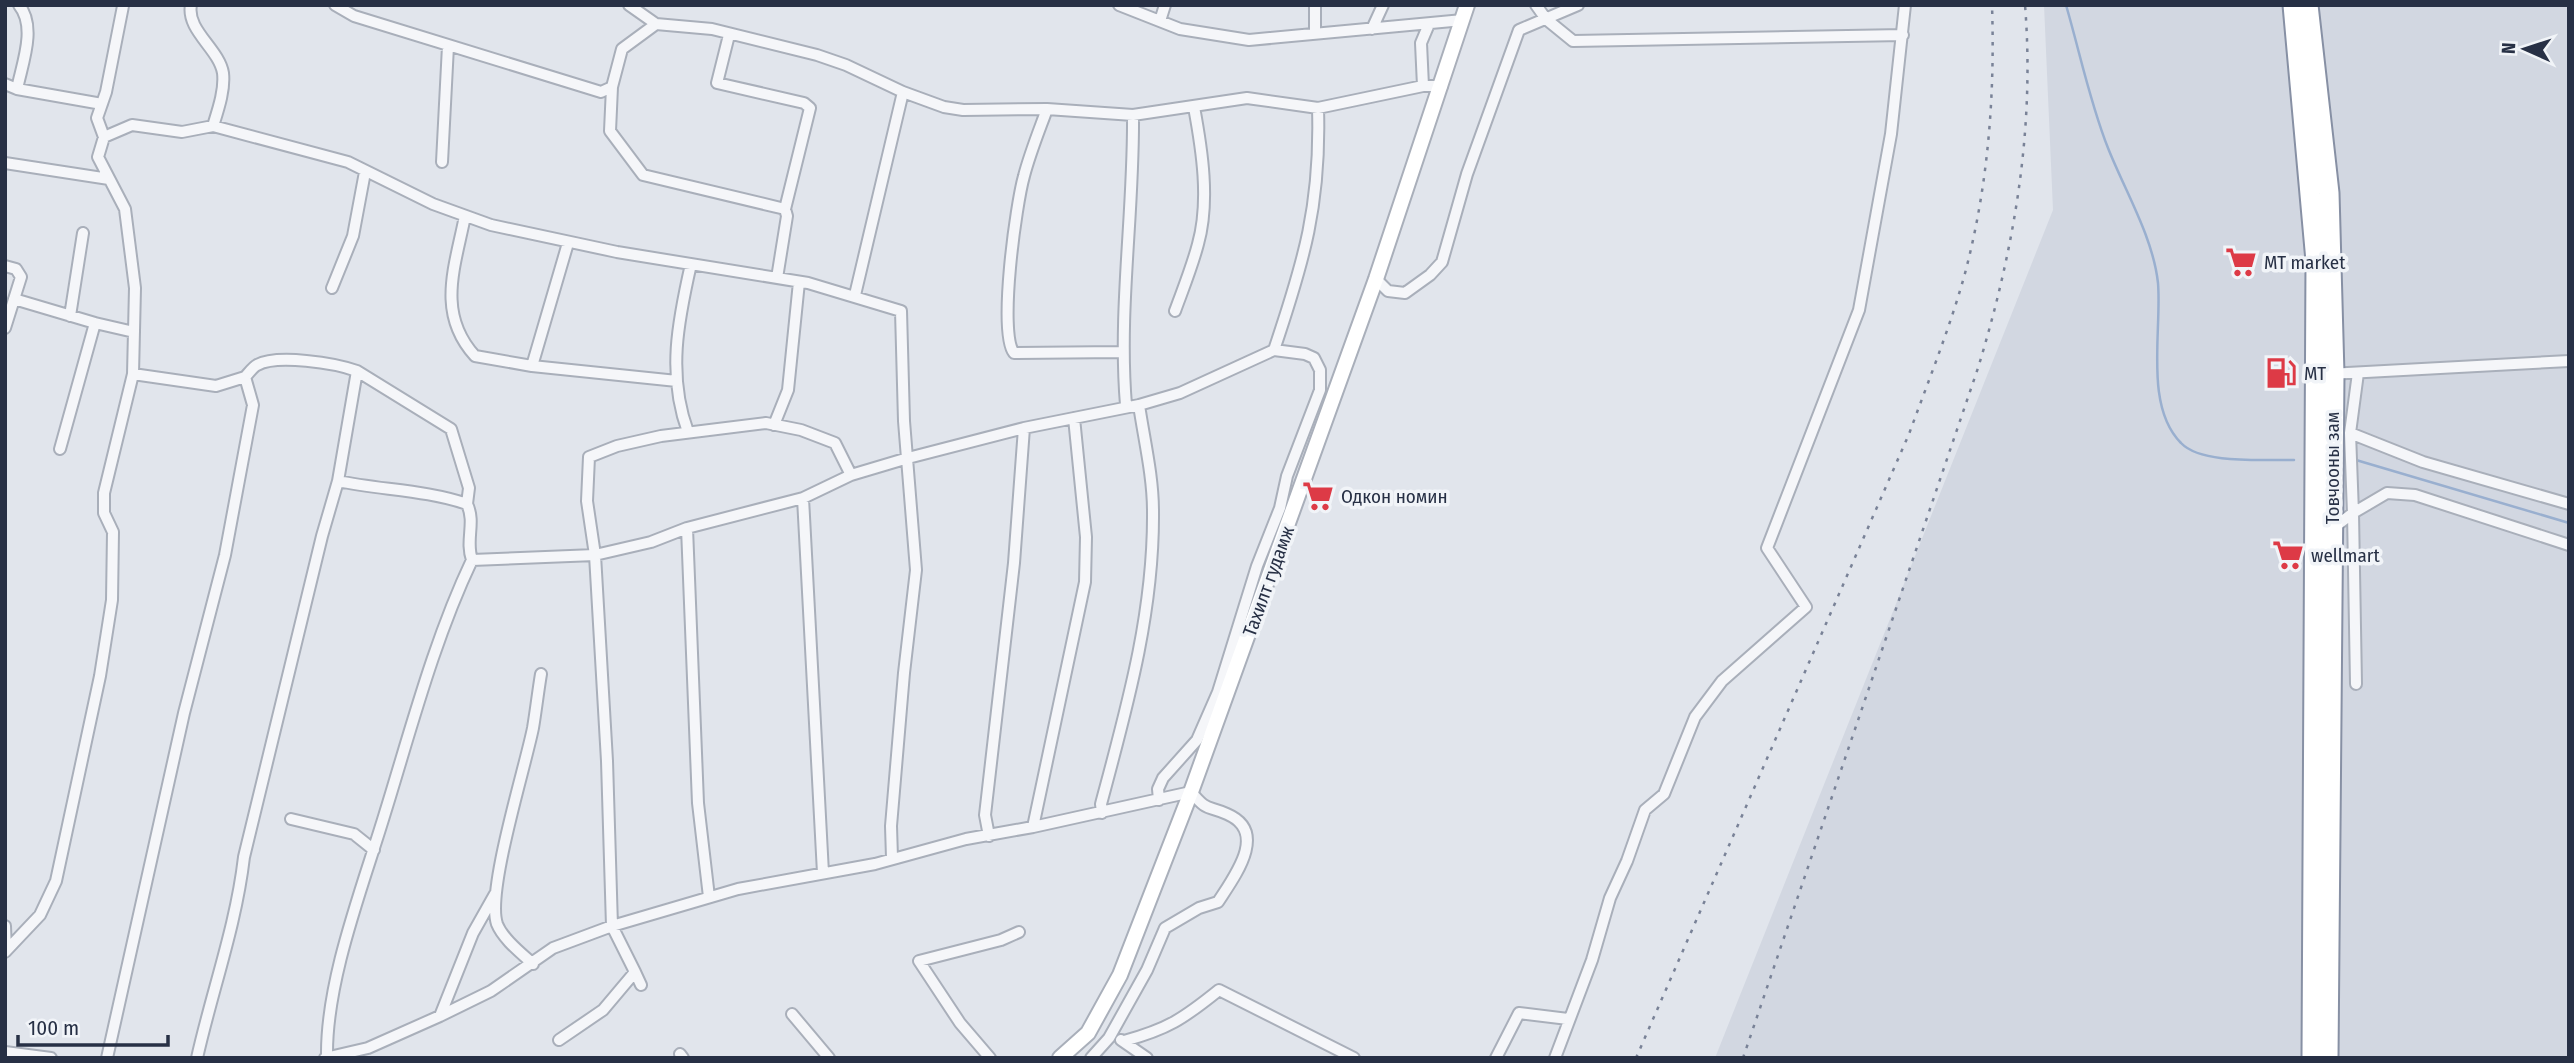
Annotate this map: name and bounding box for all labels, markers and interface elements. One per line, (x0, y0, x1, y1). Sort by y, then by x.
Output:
north arrow (2490, 14, 2560, 84)
text: N (2497, 42, 2520, 54)
supermarket icon: MT market (2224, 245, 2258, 279)
place label: MT market (2264, 251, 2346, 274)
fuel station icon: МТ (2264, 356, 2298, 390)
place label: МТ (2304, 362, 2326, 385)
street label: Товчооны зам (2321, 412, 2344, 524)
supermarket icon: Одкон номин (1301, 479, 1335, 513)
place label: Одкон номин (1341, 485, 1448, 508)
street label: Тахилт гудамж (1238, 523, 1299, 640)
supermarket icon: wellmart (2271, 538, 2305, 572)
place label: wellmart (2311, 544, 2380, 567)
scale bar (18, 1004, 168, 1048)
text: 100 m (28, 1015, 79, 1041)

